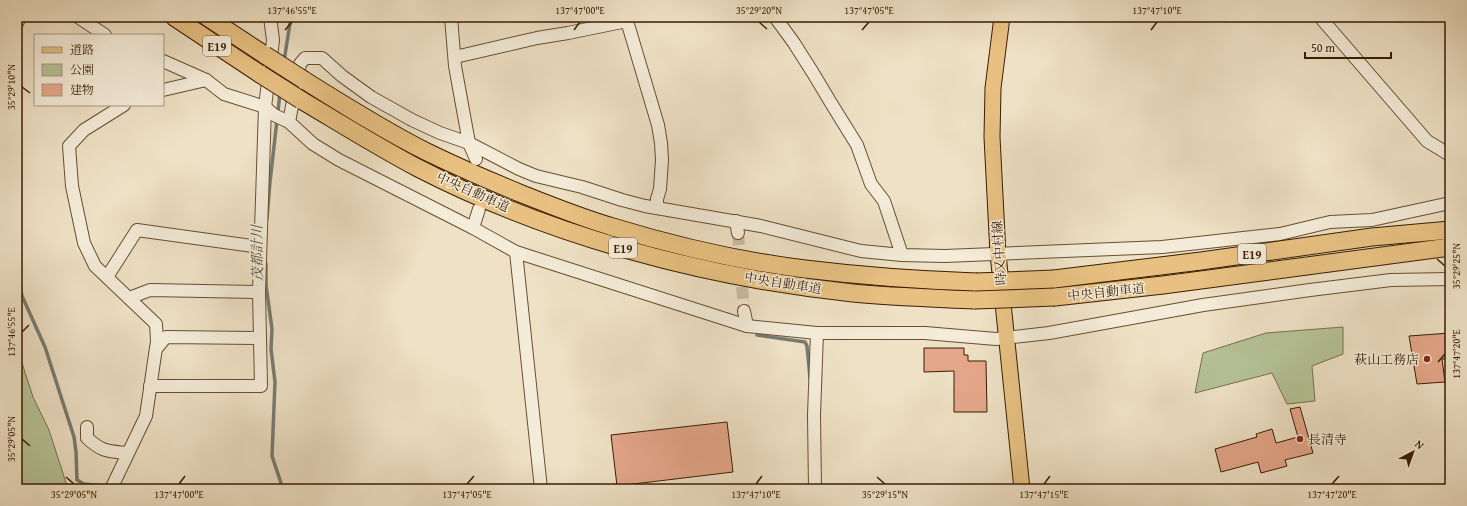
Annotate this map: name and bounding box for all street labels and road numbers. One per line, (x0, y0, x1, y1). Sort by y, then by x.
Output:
road number: E19 (203, 36, 231, 56)
street label: 中央自動車道 (434, 167, 512, 217)
street label: 時又中村線 (987, 220, 1011, 286)
road number: E19 (609, 238, 637, 258)
road number: E19 (1238, 244, 1266, 264)
street label: 中央自動車道 (743, 268, 823, 298)
street label: 中央自動車道 (1066, 278, 1146, 306)

